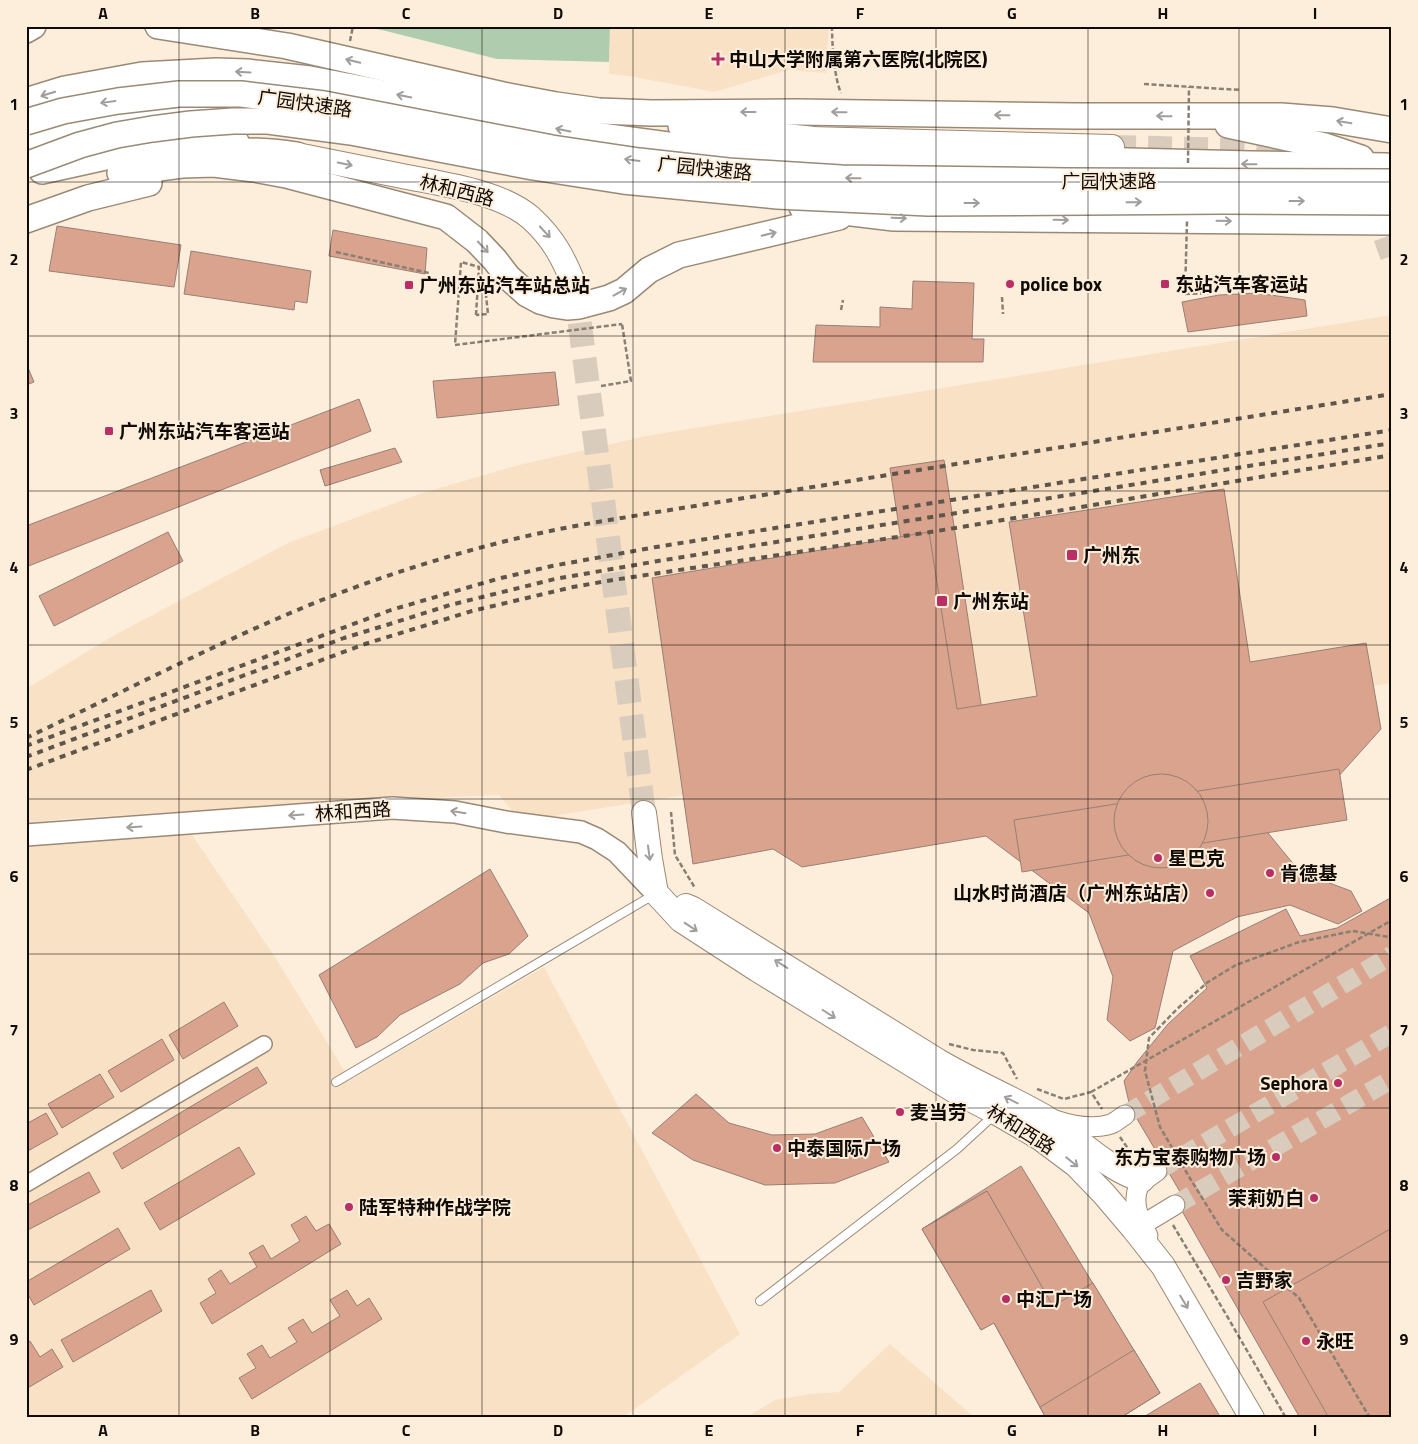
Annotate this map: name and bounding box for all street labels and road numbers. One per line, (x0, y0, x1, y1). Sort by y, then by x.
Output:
street label: 广园快速路 (256, 82, 354, 123)
street label: 广园快速路 (656, 148, 754, 187)
street label: 林和西路 (417, 166, 498, 213)
street label: 广园快速路 (1061, 166, 1157, 195)
street label: 林和西路 (314, 793, 392, 828)
street label: 林和西路 (981, 1096, 1061, 1161)

